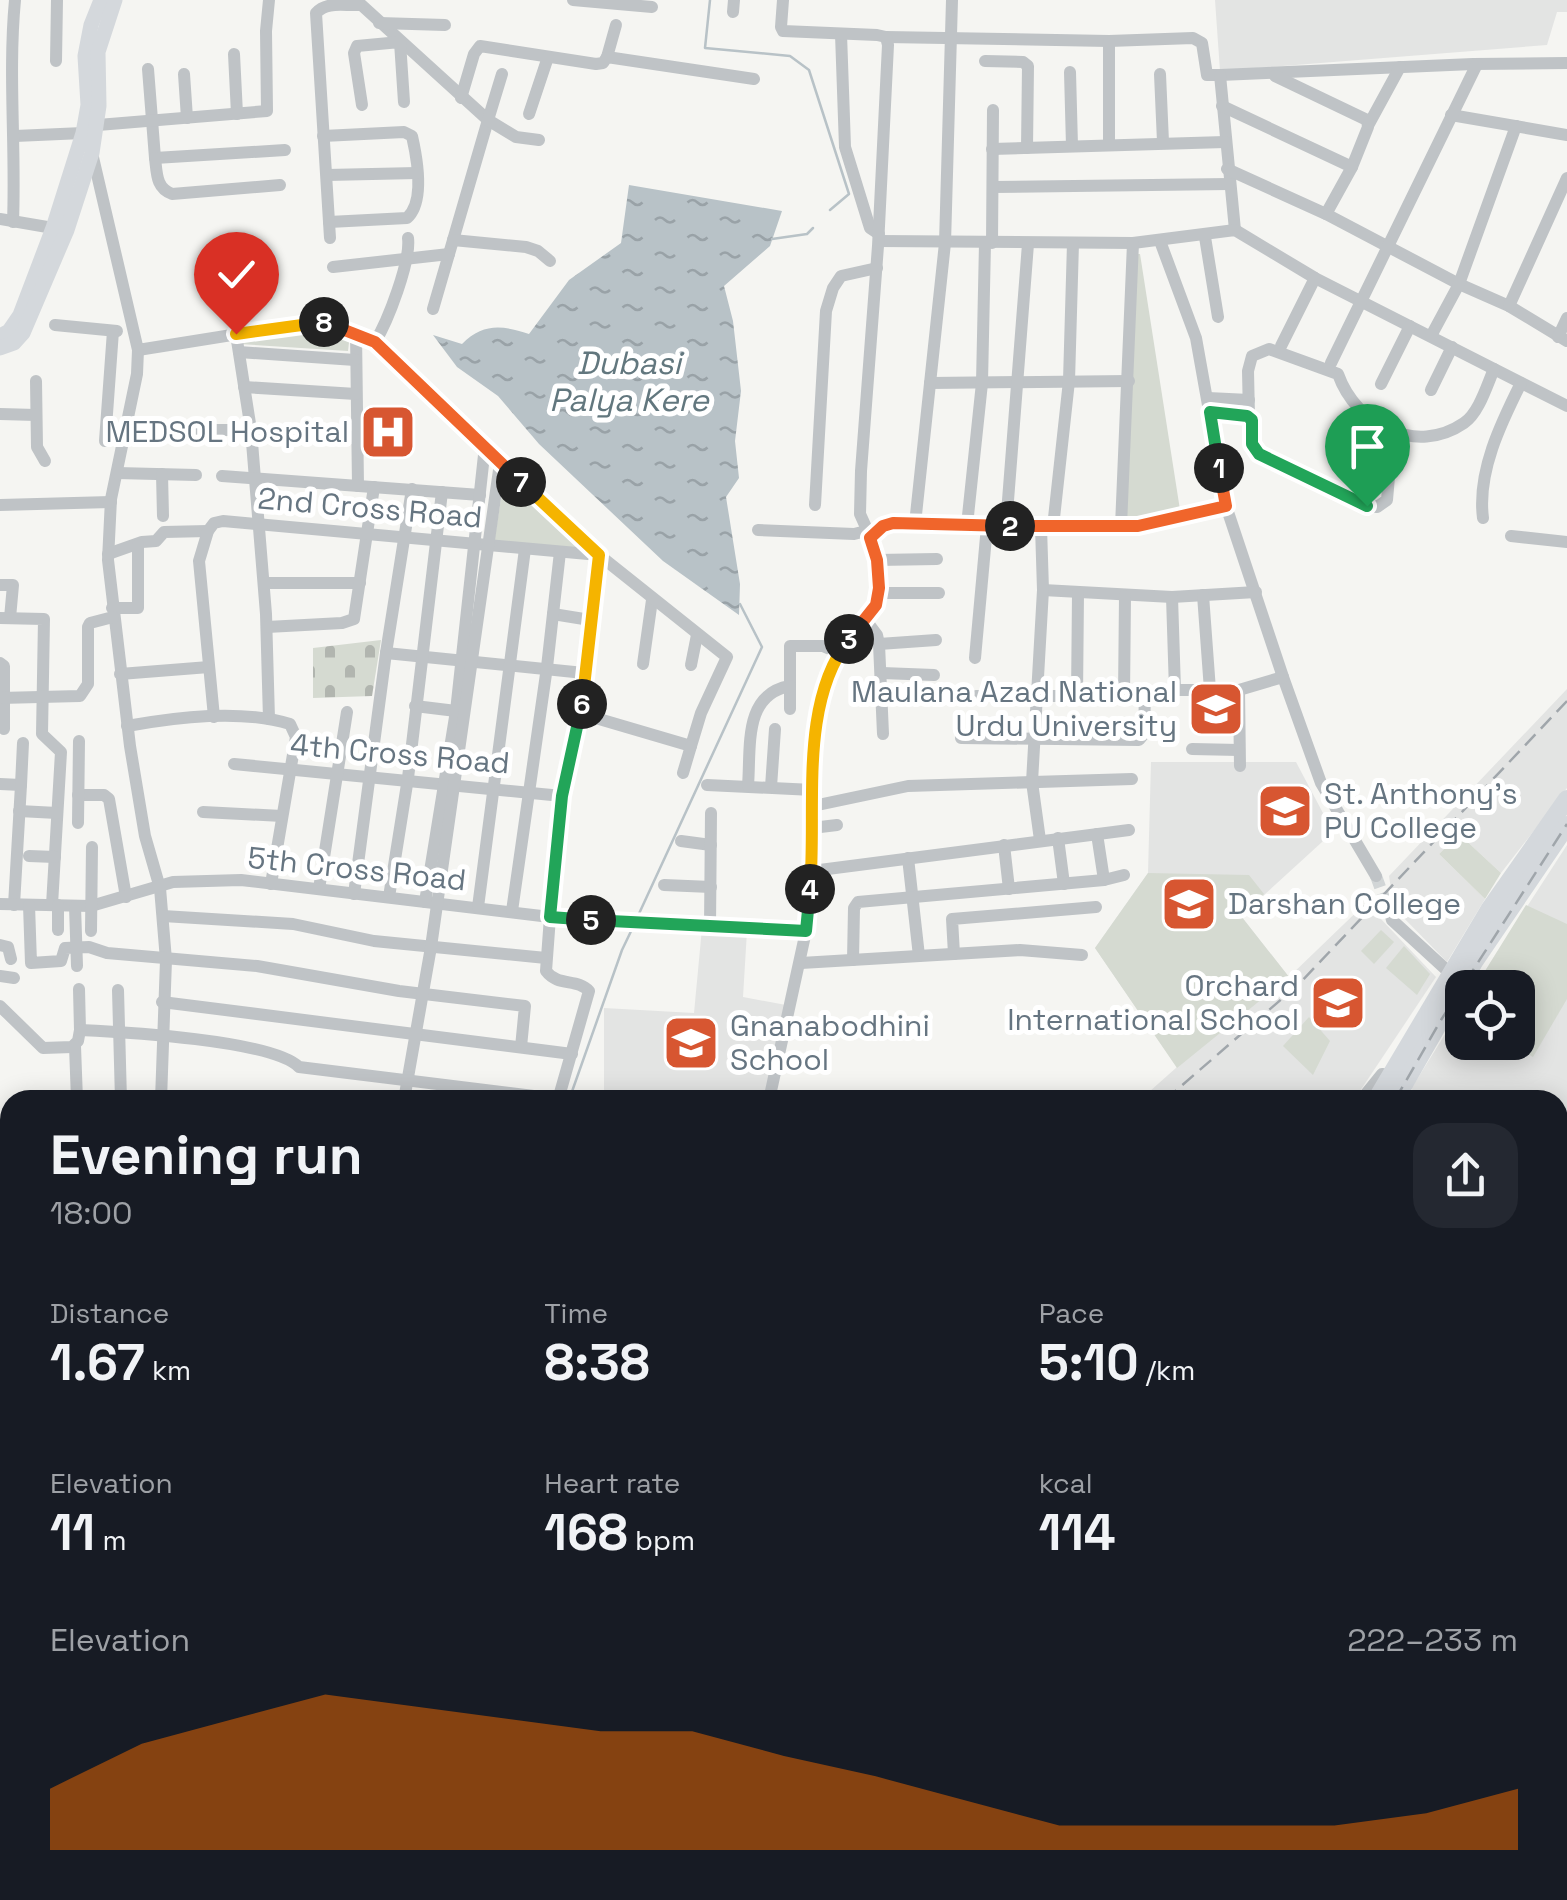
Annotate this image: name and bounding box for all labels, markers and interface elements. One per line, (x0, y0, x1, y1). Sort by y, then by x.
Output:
pin (194, 232, 279, 335)
icon: check (209, 247, 264, 302)
pin: 8 (299, 297, 349, 347)
text: 8 (316, 304, 332, 340)
water label: Dubasi Palya Kere (549, 343, 710, 420)
hospital icon: MEDSOL Hospital (358, 402, 418, 462)
pin (1325, 404, 1410, 507)
place label: MEDSOL Hospital (105, 412, 349, 451)
icon: arrive (1340, 419, 1395, 474)
pin: 1 (1194, 443, 1244, 493)
text: 1 (1213, 450, 1225, 486)
pin: 7 (496, 457, 546, 507)
text: 7 (513, 464, 529, 500)
street label: 2nd Cross Road (256, 478, 484, 537)
pin: 2 (985, 501, 1035, 551)
text: 2 (1002, 508, 1018, 544)
pin: 3 (824, 614, 874, 664)
text: 3 (840, 621, 858, 657)
place label: Maulana Azad National Urdu University (851, 672, 1177, 745)
pin: 6 (557, 679, 607, 729)
school or university icon: Maulana Azad National Urdu University (1186, 679, 1246, 739)
text: 6 (573, 686, 591, 722)
street label: 4th Cross Road (289, 724, 511, 783)
place label: St. Anthony's PU College (1324, 774, 1517, 847)
school or university icon: St. Anthony's PU College (1255, 781, 1315, 841)
street label: 5th Cross Road (246, 838, 468, 899)
pin: 4 (785, 864, 835, 914)
text: 4 (801, 871, 819, 907)
school or university icon: Darshan College (1159, 874, 1219, 934)
place label: Darshan College (1228, 884, 1461, 923)
pin: 5 (566, 895, 616, 945)
text: 5 (583, 902, 599, 938)
place label: Orchard International School (1007, 966, 1299, 1039)
map controls (1445, 970, 1535, 1060)
button: locate (1445, 970, 1535, 1060)
school or university icon: Orchard International School (1308, 973, 1368, 1033)
place label: Gnanabodhini School (730, 1006, 930, 1079)
school or university icon: Gnanabodhini School (661, 1013, 721, 1073)
text: Evening run (50, 1120, 363, 1190)
button: share (1413, 1123, 1518, 1228)
text: 18:00 (50, 1193, 132, 1233)
text: Distance (50, 1295, 169, 1331)
text: Time (544, 1295, 608, 1331)
text: Pace (1039, 1295, 1104, 1331)
text: 1.67 (50, 1331, 145, 1395)
text: 8:38 (544, 1331, 650, 1395)
text: 5:10 (1039, 1331, 1139, 1395)
text: km (145, 1352, 191, 1388)
text: /km (1139, 1352, 1195, 1388)
text: Elevation (50, 1465, 173, 1501)
text: Heart rate (544, 1465, 680, 1501)
text: kcal (1039, 1465, 1093, 1501)
text: 11 (50, 1501, 95, 1565)
text: 168 (544, 1501, 628, 1565)
text: 114 (1039, 1501, 1116, 1565)
text: m (95, 1522, 126, 1558)
text: bpm (628, 1522, 695, 1558)
text: Elevation (50, 1620, 190, 1660)
text: 222–233 m (1347, 1620, 1518, 1660)

